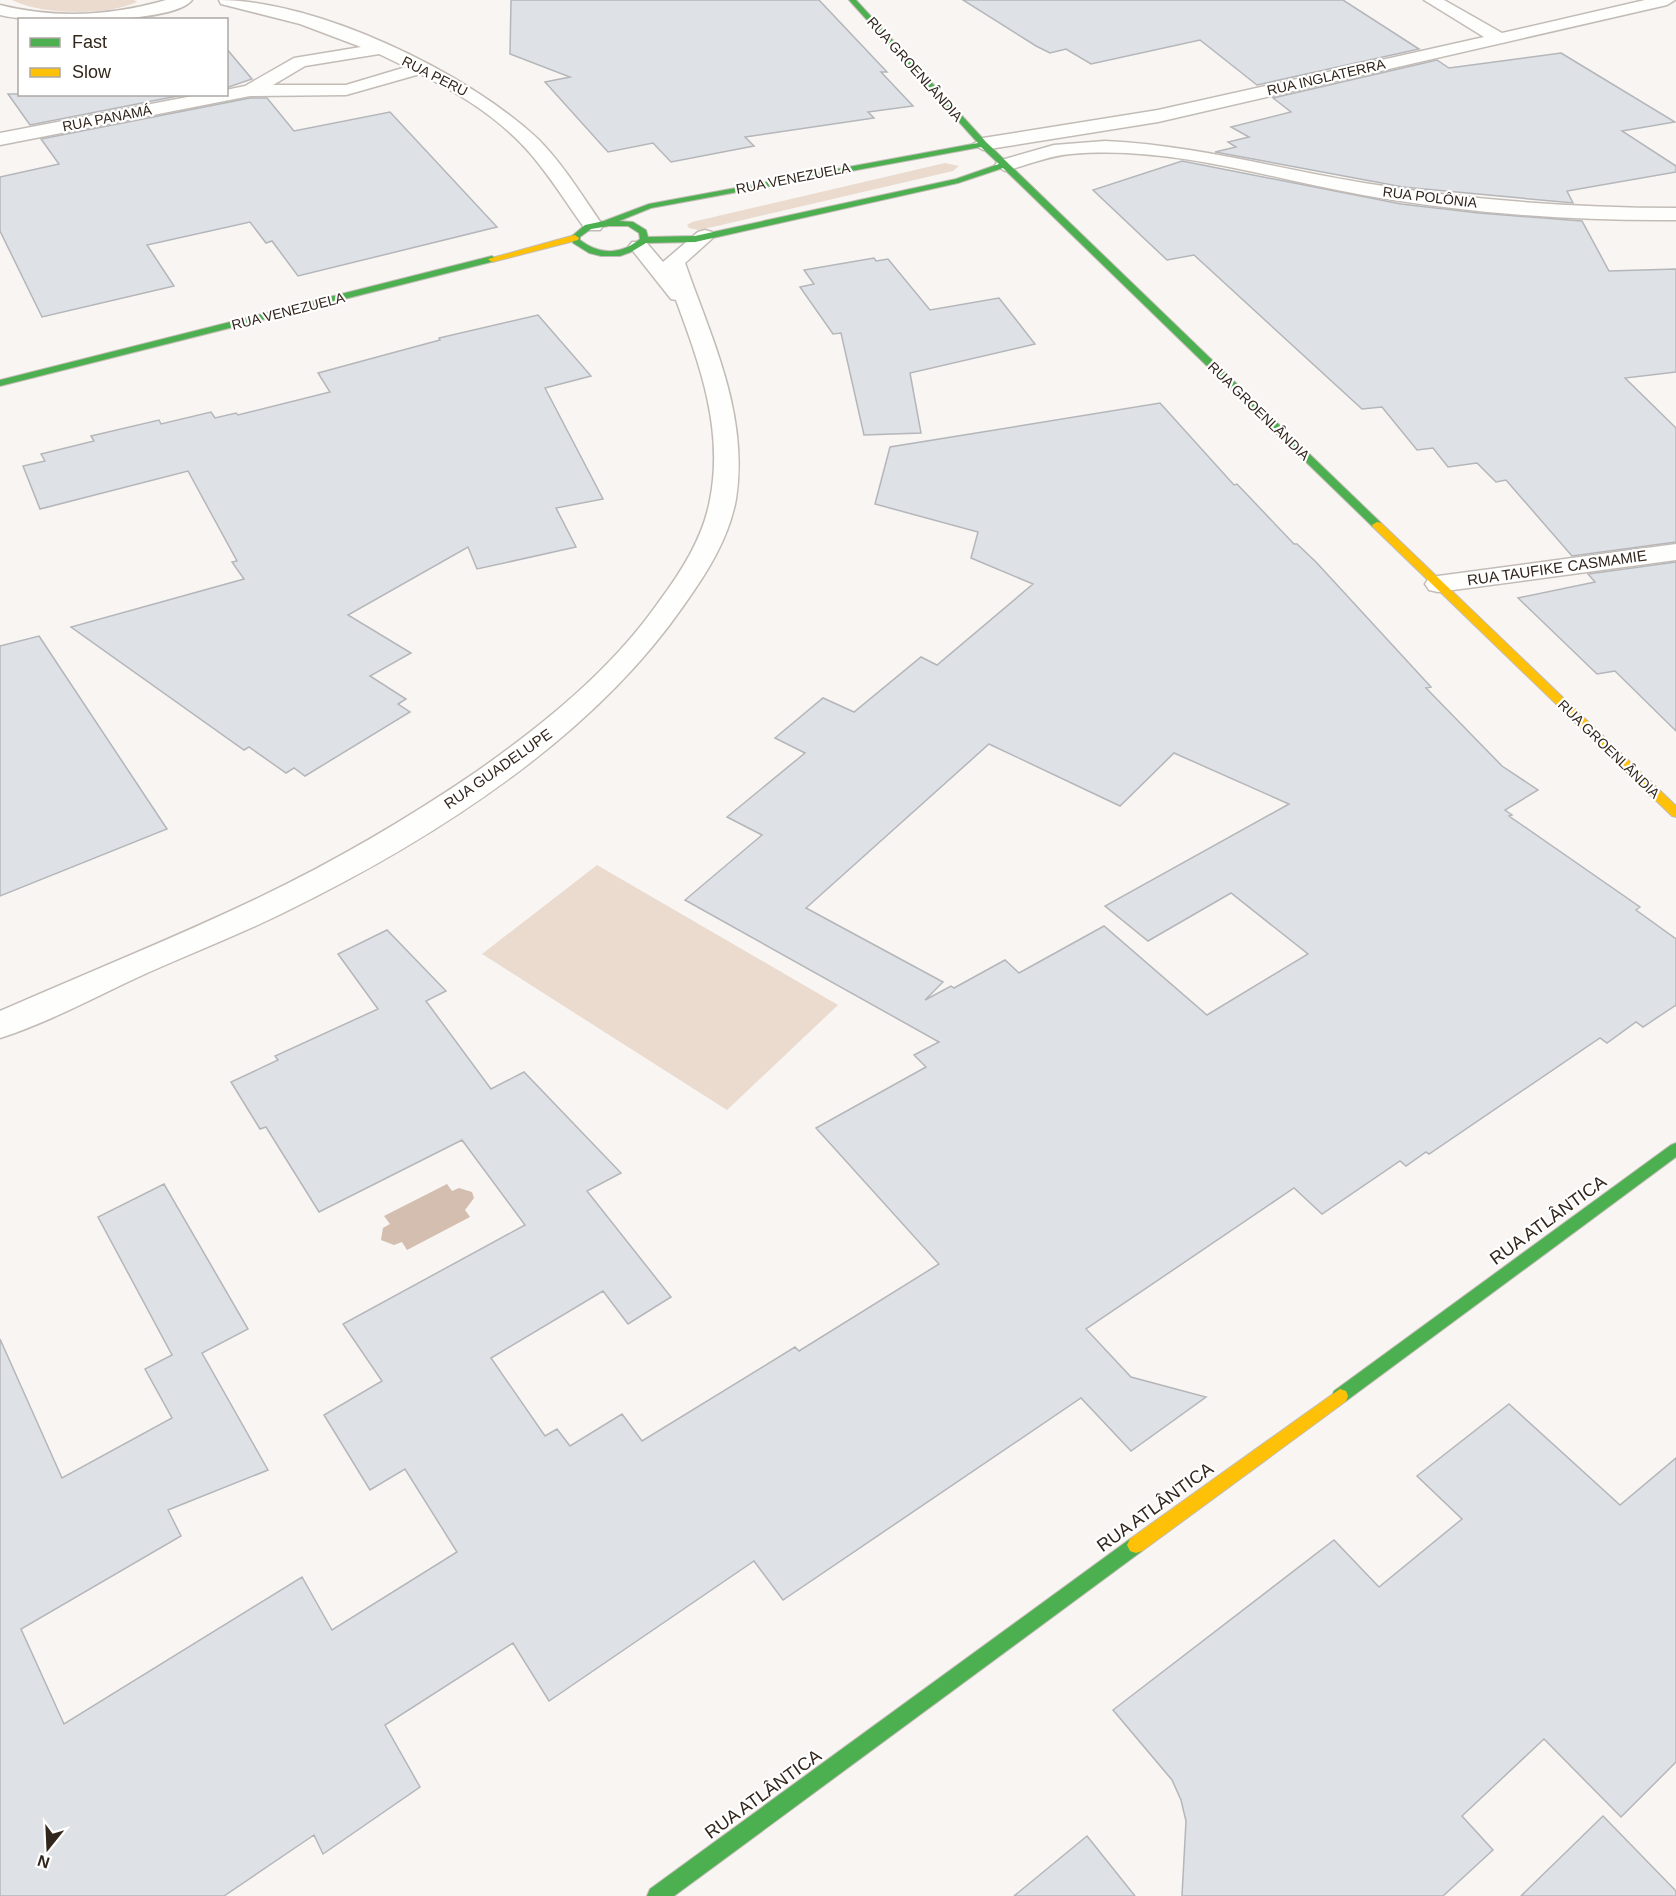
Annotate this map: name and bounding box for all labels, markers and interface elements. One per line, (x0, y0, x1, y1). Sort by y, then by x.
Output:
street label: RUA GROENLÂNDIA (864, 14, 966, 125)
legend (18, 18, 228, 96)
text: Fast (72, 32, 107, 52)
street label: RUA PERU (399, 53, 471, 99)
street label: RUA INGLATERRA (1265, 55, 1387, 98)
text: Slow (72, 62, 112, 82)
street label: RUA PANAMÁ (61, 101, 154, 135)
street label: RUA VENEZUELA (735, 159, 852, 197)
street label: RUA POLÔNIA (1382, 183, 1479, 211)
street label: RUA VENEZUELA (230, 289, 347, 333)
street label: RUA GROENLÂNDIA (1205, 358, 1313, 464)
street label: RUA TAUFIKE CASMAMIE (1466, 546, 1648, 589)
street label: RUA GROENLÂNDIA (1555, 696, 1663, 802)
street label: RUA GUADELUPE (441, 725, 555, 812)
street label: RUA ATLÂNTICA (1486, 1171, 1610, 1269)
street label: RUA ATLÂNTICA (1093, 1458, 1217, 1556)
street label: RUA ATLÂNTICA (701, 1745, 825, 1843)
north arrow (18, 1818, 78, 1878)
text: N (35, 1852, 52, 1872)

